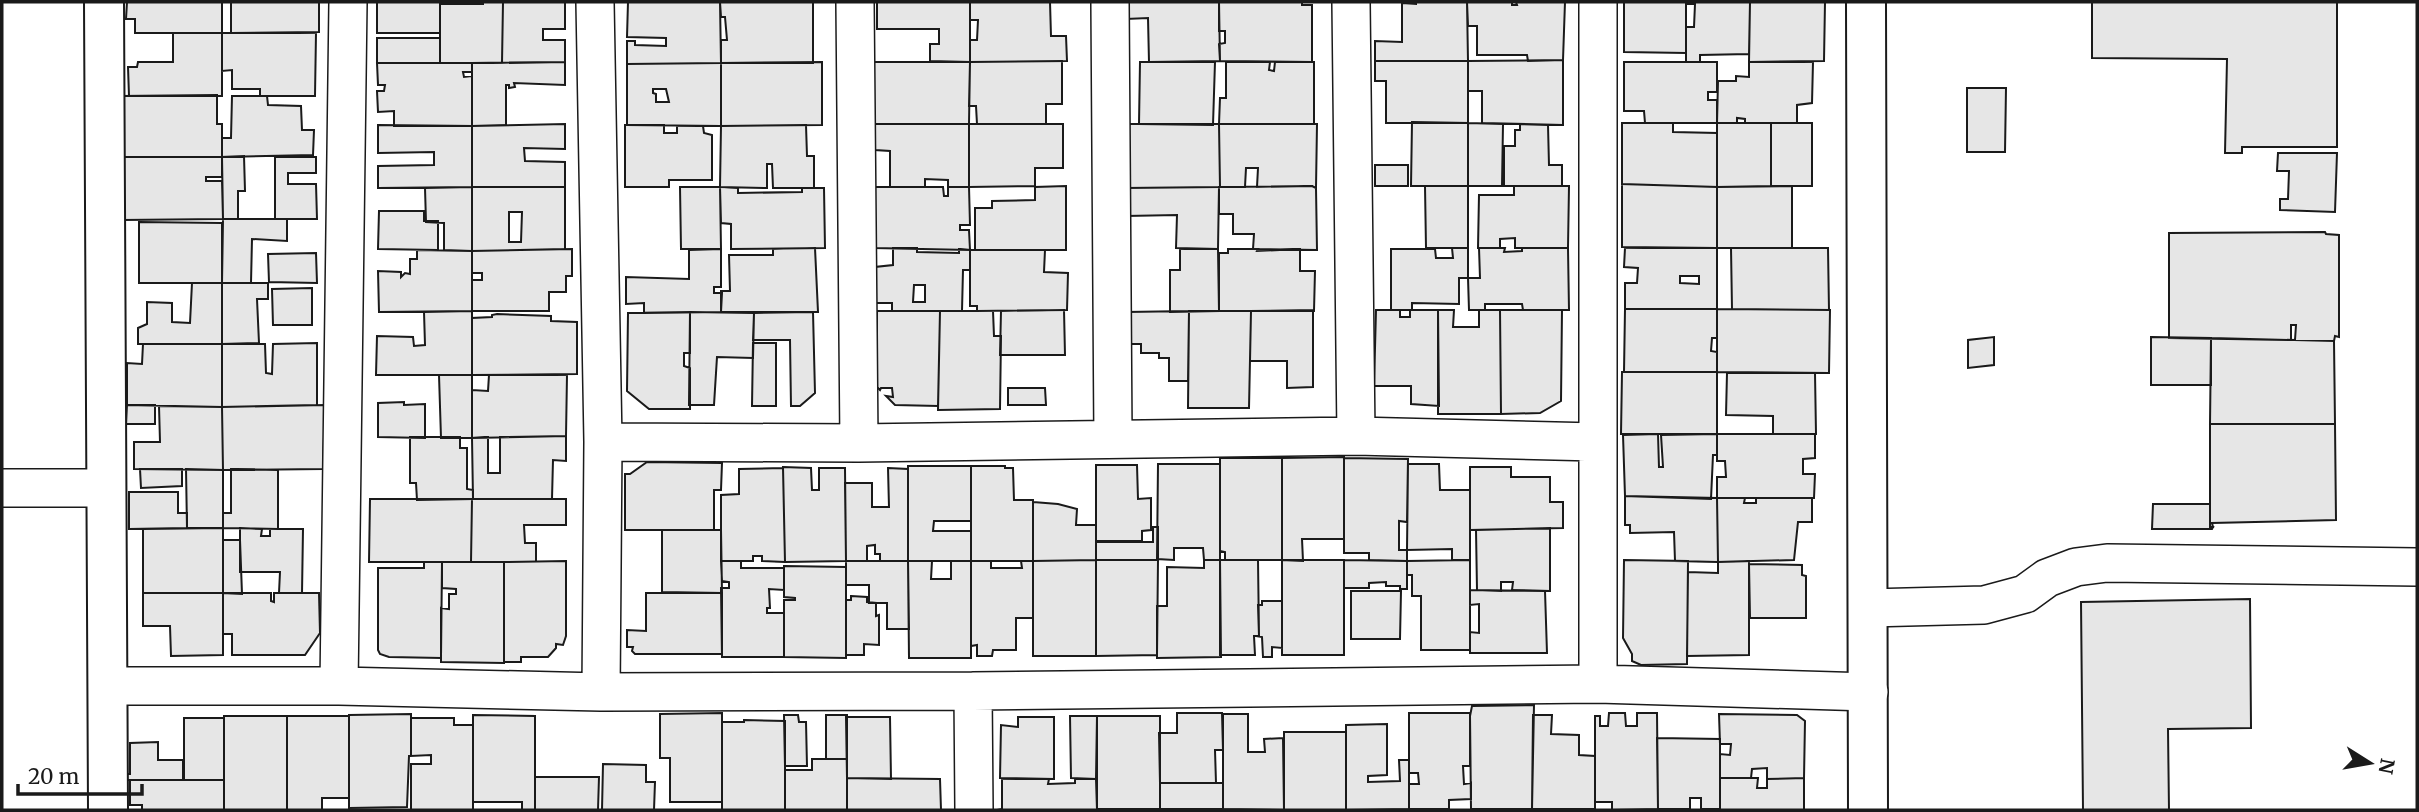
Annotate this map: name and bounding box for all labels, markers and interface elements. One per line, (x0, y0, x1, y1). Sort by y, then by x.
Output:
north arrow (2335, 728, 2405, 798)
scale bar (18, 752, 142, 796)
text: N (2373, 757, 2400, 776)
text: 20 m (28, 763, 80, 790)

